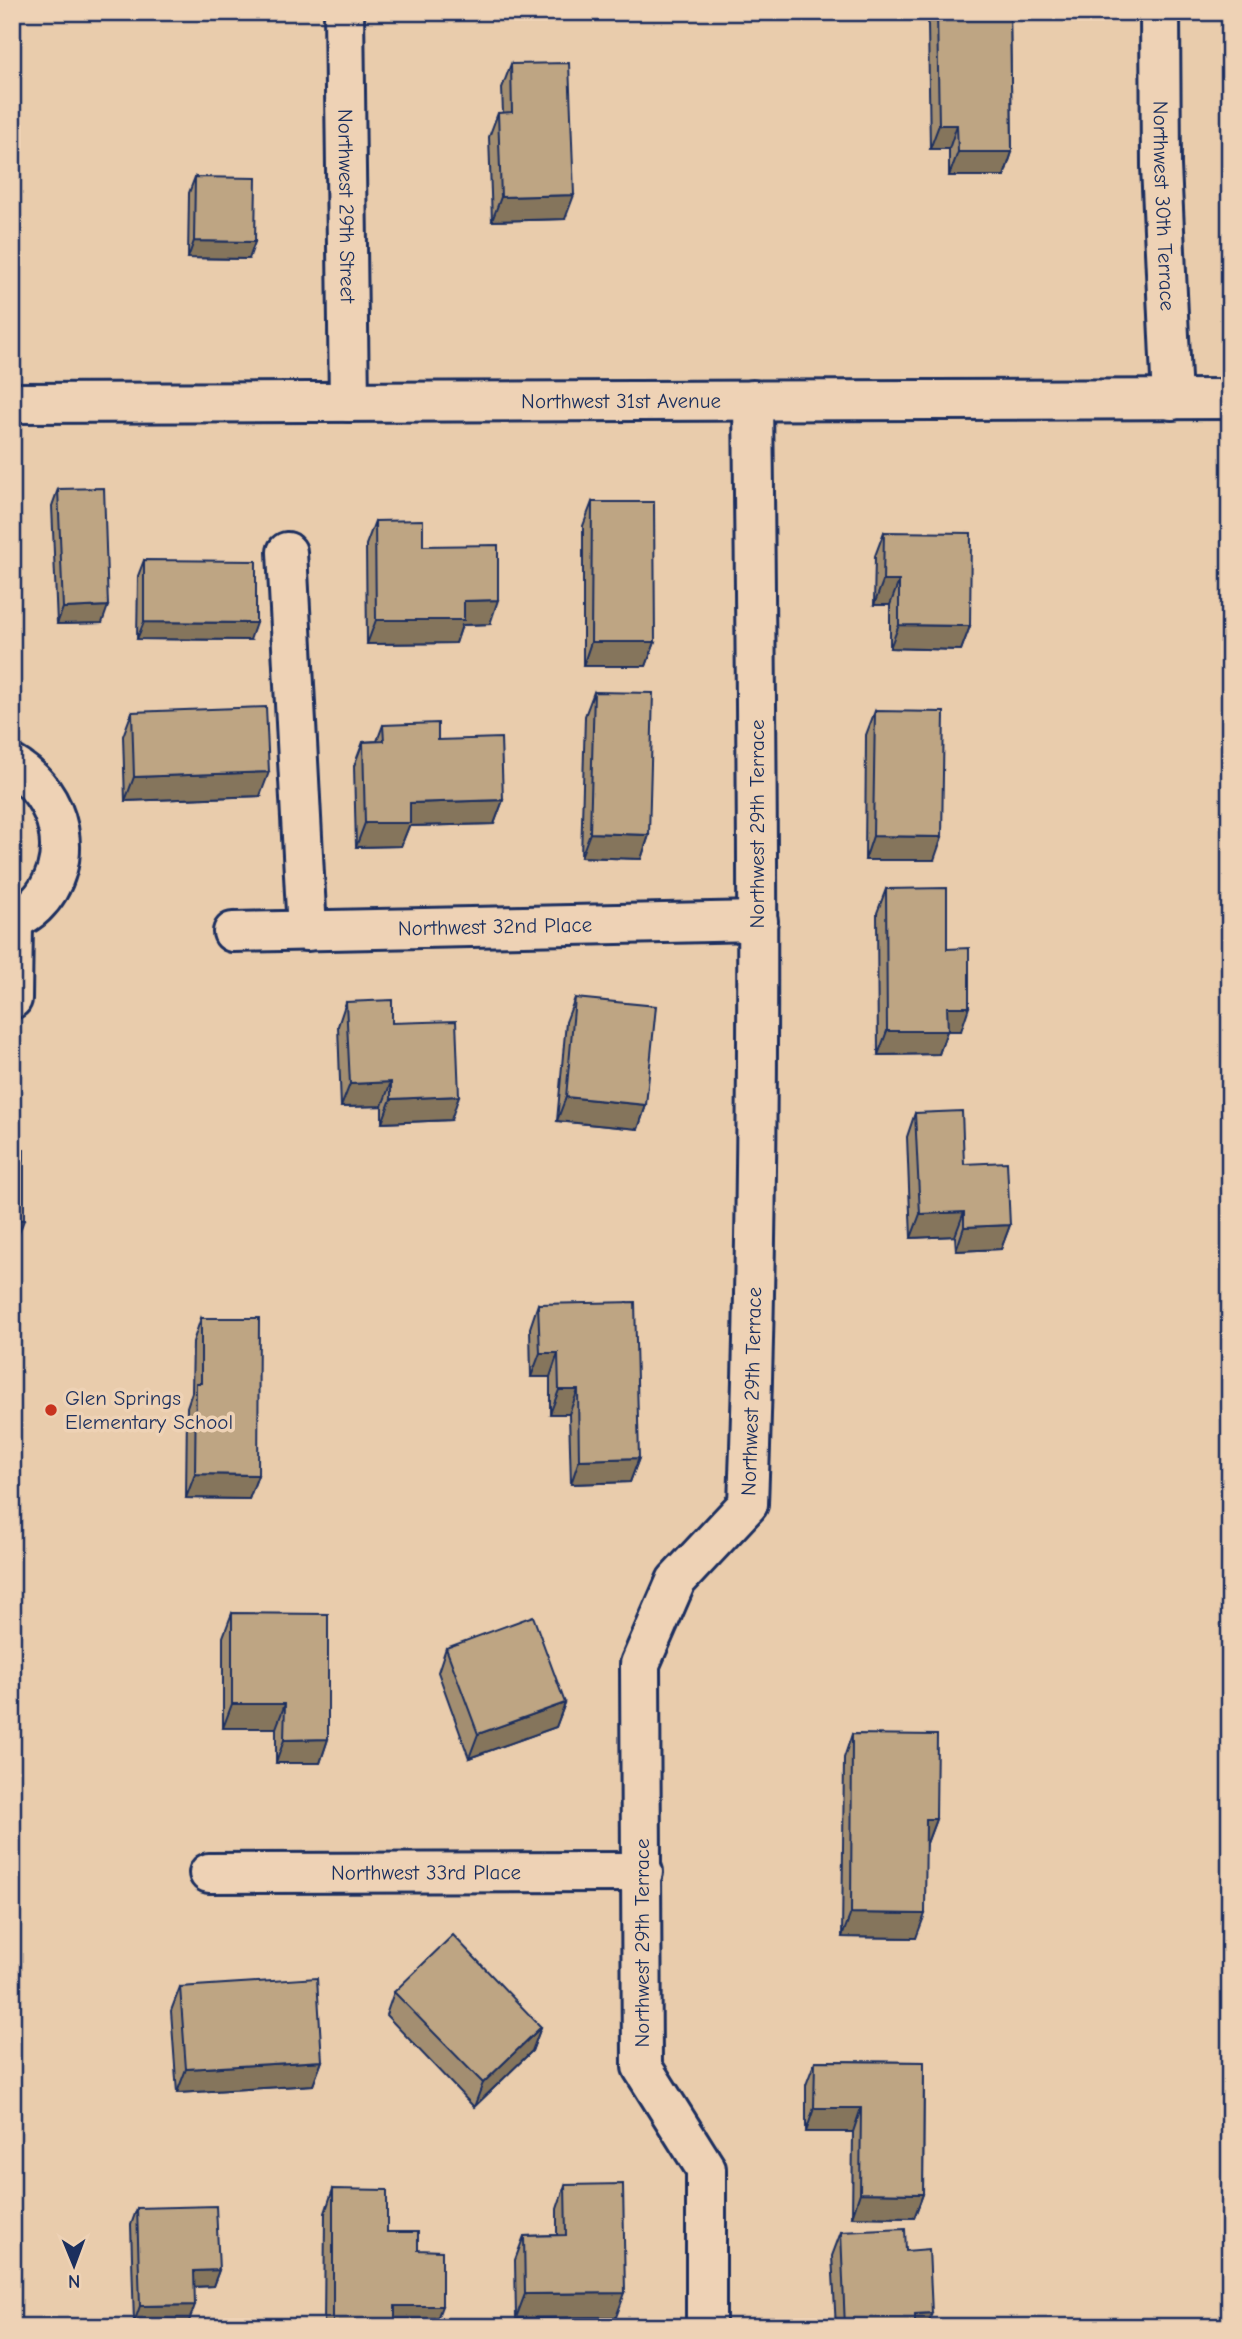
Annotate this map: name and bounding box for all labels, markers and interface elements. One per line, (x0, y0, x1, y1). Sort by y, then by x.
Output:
street label: Northwest 30th Terrace (1149, 101, 1180, 312)
street label: Northwest 29th Street (333, 109, 360, 304)
street label: Northwest 31st Avenue (521, 389, 721, 413)
street label: Northwest 29th Terrace (745, 720, 769, 928)
street label: Northwest 32nd Place (398, 912, 592, 941)
street label: Northwest 29th Terrace (736, 1287, 766, 1496)
place label: Glen Springs Elementary School (65, 1386, 233, 1434)
marker: Glen Springs Elementary School (43, 1402, 59, 1418)
street label: Northwest 29th Terrace (630, 1839, 654, 2047)
street label: Northwest 33rd Place (331, 1860, 521, 1885)
north arrow (38, 2230, 108, 2300)
text: N (68, 2270, 81, 2292)

